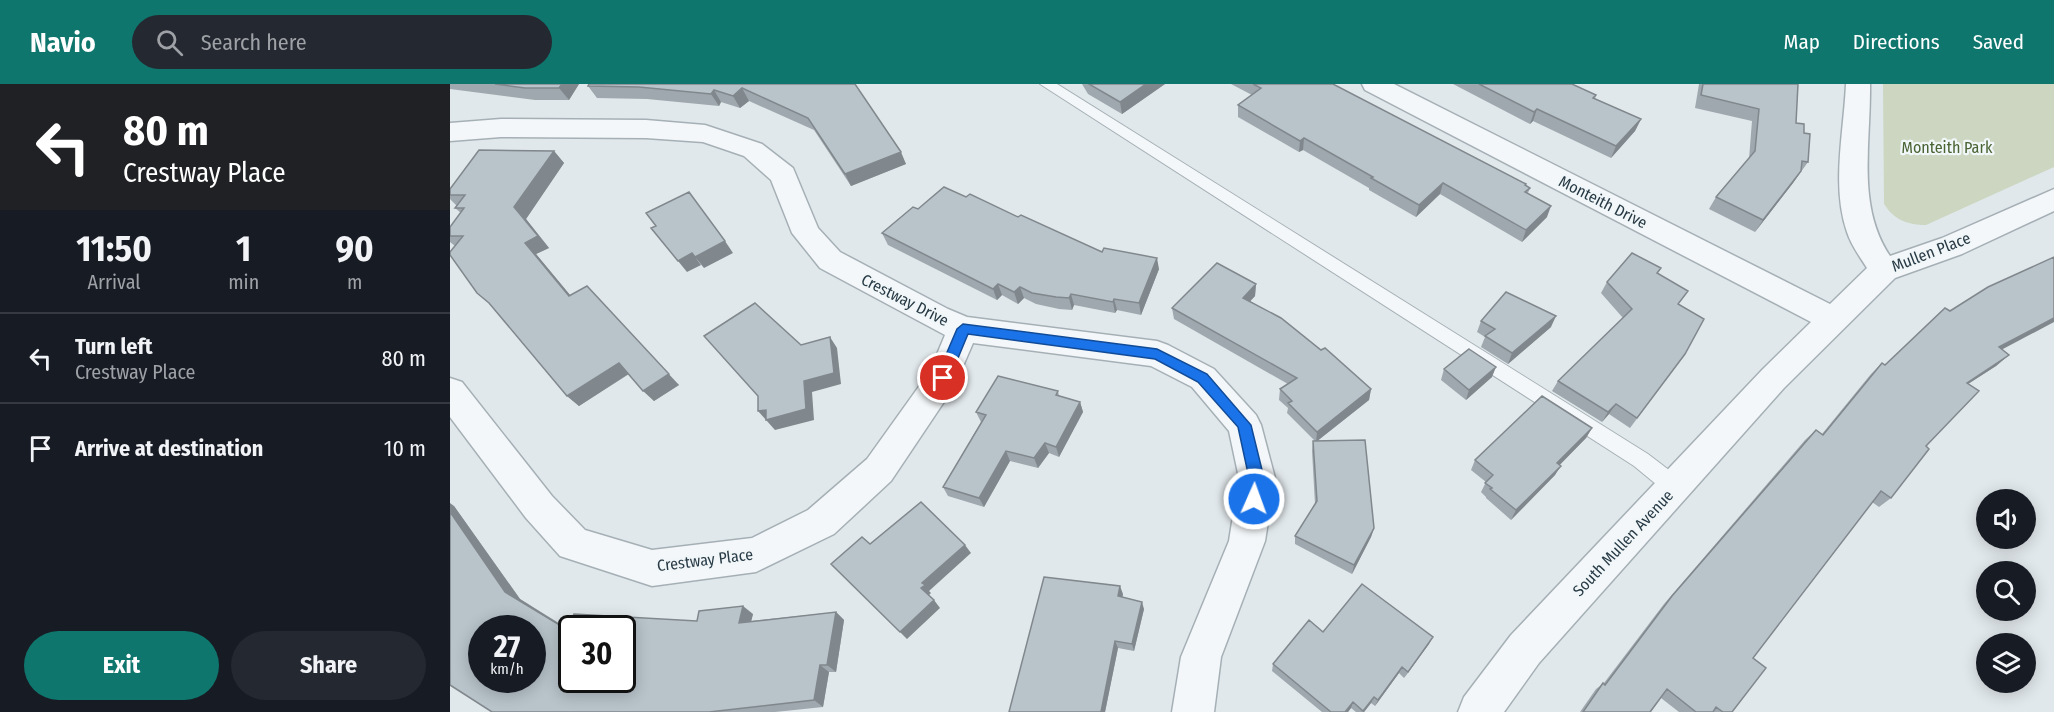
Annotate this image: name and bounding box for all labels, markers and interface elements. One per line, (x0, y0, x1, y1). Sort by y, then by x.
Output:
search box (132, 15, 552, 69)
text: Navio (30, 26, 96, 59)
icon: search (153, 26, 186, 59)
text: Search here (201, 29, 307, 56)
text: Map (1783, 29, 1820, 55)
text: Directions (1853, 29, 1940, 55)
text: Saved (1973, 29, 2024, 55)
text: 80 m (123, 106, 209, 156)
icon: left (24, 108, 102, 186)
park label: Monteith Park (1902, 138, 1993, 157)
text: Crestway Place (123, 157, 286, 189)
street label: Monteith Drive (1556, 172, 1650, 232)
text: 11:50 (76, 227, 152, 271)
text: 1 (236, 227, 251, 271)
text: 90 (335, 227, 374, 271)
street label: Mullen Place (1889, 228, 1973, 276)
text: Arrival (88, 270, 141, 294)
text: min (228, 270, 259, 294)
text: m (347, 270, 362, 294)
street label: Crestway Drive (858, 270, 952, 330)
text: Turn left (75, 333, 153, 360)
icon: left (24, 342, 57, 375)
text: 80 m (381, 345, 426, 372)
pin (917, 352, 968, 403)
text: Crestway Place (75, 360, 196, 384)
icon: arrive (926, 361, 959, 394)
icon: arrive (24, 432, 57, 465)
text: Arrive at destination (75, 435, 263, 462)
text: 10 m (384, 435, 426, 462)
position arrow (1222, 467, 1286, 531)
street label: South Mullen Avenue (1569, 486, 1677, 600)
map controls (1976, 489, 2036, 693)
button: sound (1976, 489, 2036, 549)
street label: Crestway Place (656, 545, 754, 575)
button: search (1976, 561, 2036, 621)
speed limit sign: 30 (558, 615, 636, 693)
text: 27 (494, 629, 520, 665)
button: Exit (24, 631, 219, 700)
button: Share (231, 631, 426, 700)
button: layers (1976, 633, 2036, 693)
text: km/h (490, 660, 524, 678)

